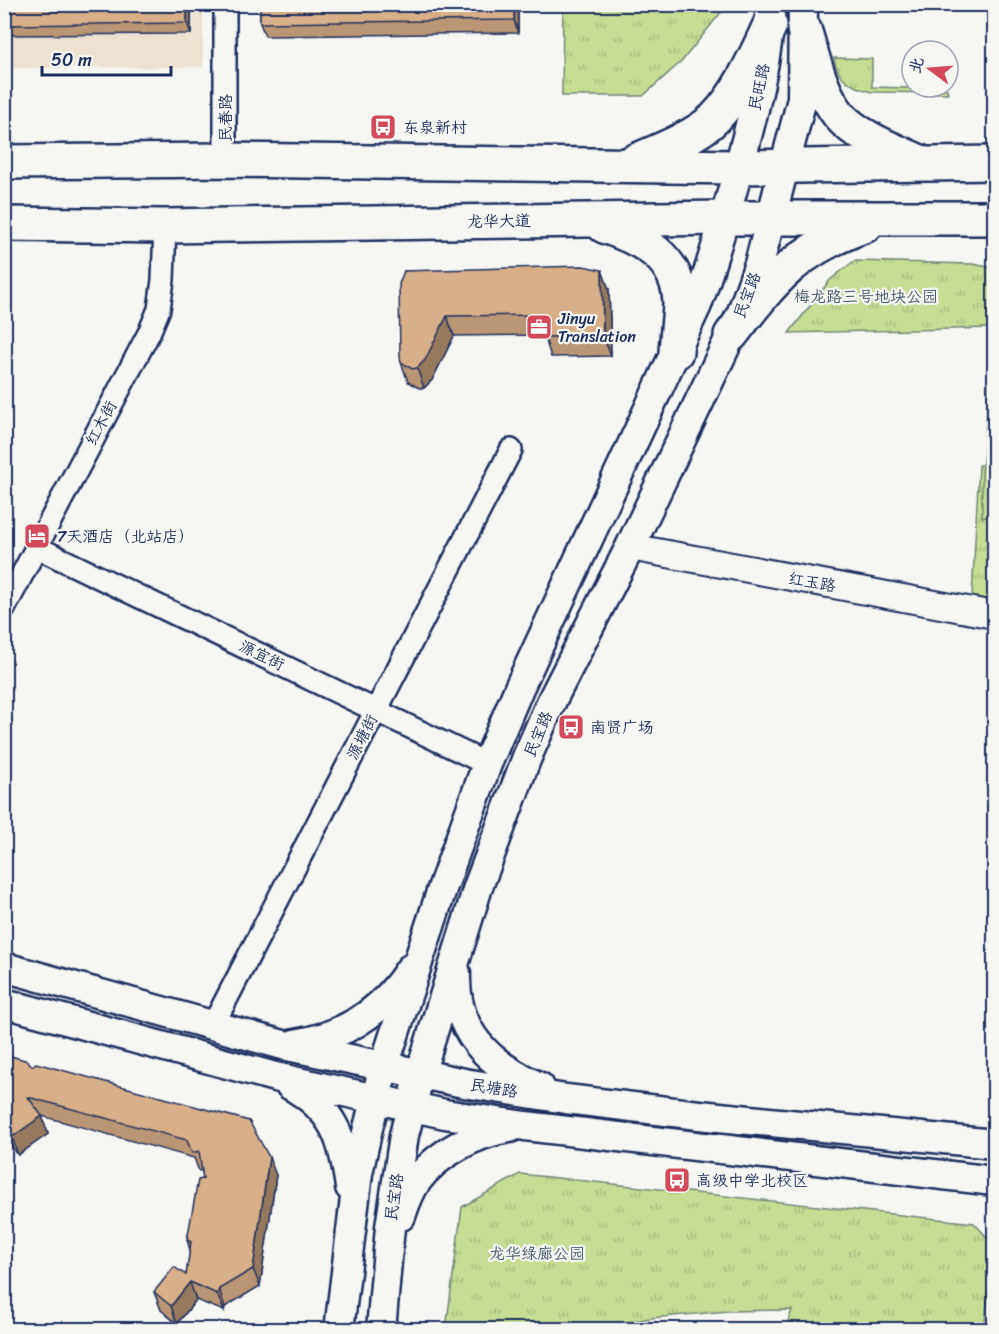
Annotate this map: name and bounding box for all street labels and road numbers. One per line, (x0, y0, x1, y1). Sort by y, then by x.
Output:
street label: 民旺路 (740, 61, 778, 113)
street label: 民春路 (211, 94, 240, 142)
street label: 龙华大道 (467, 206, 531, 236)
street label: 民宝路 (725, 267, 769, 323)
street label: 红木街 (77, 395, 125, 451)
street label: 红玉路 (786, 564, 838, 600)
street label: 源宜街 (234, 631, 290, 679)
street label: 民宝路 (515, 706, 561, 762)
street label: 源塘街 (338, 709, 386, 765)
street label: 民塘路 (468, 1070, 520, 1106)
street label: 民宝路 (376, 1171, 412, 1223)

